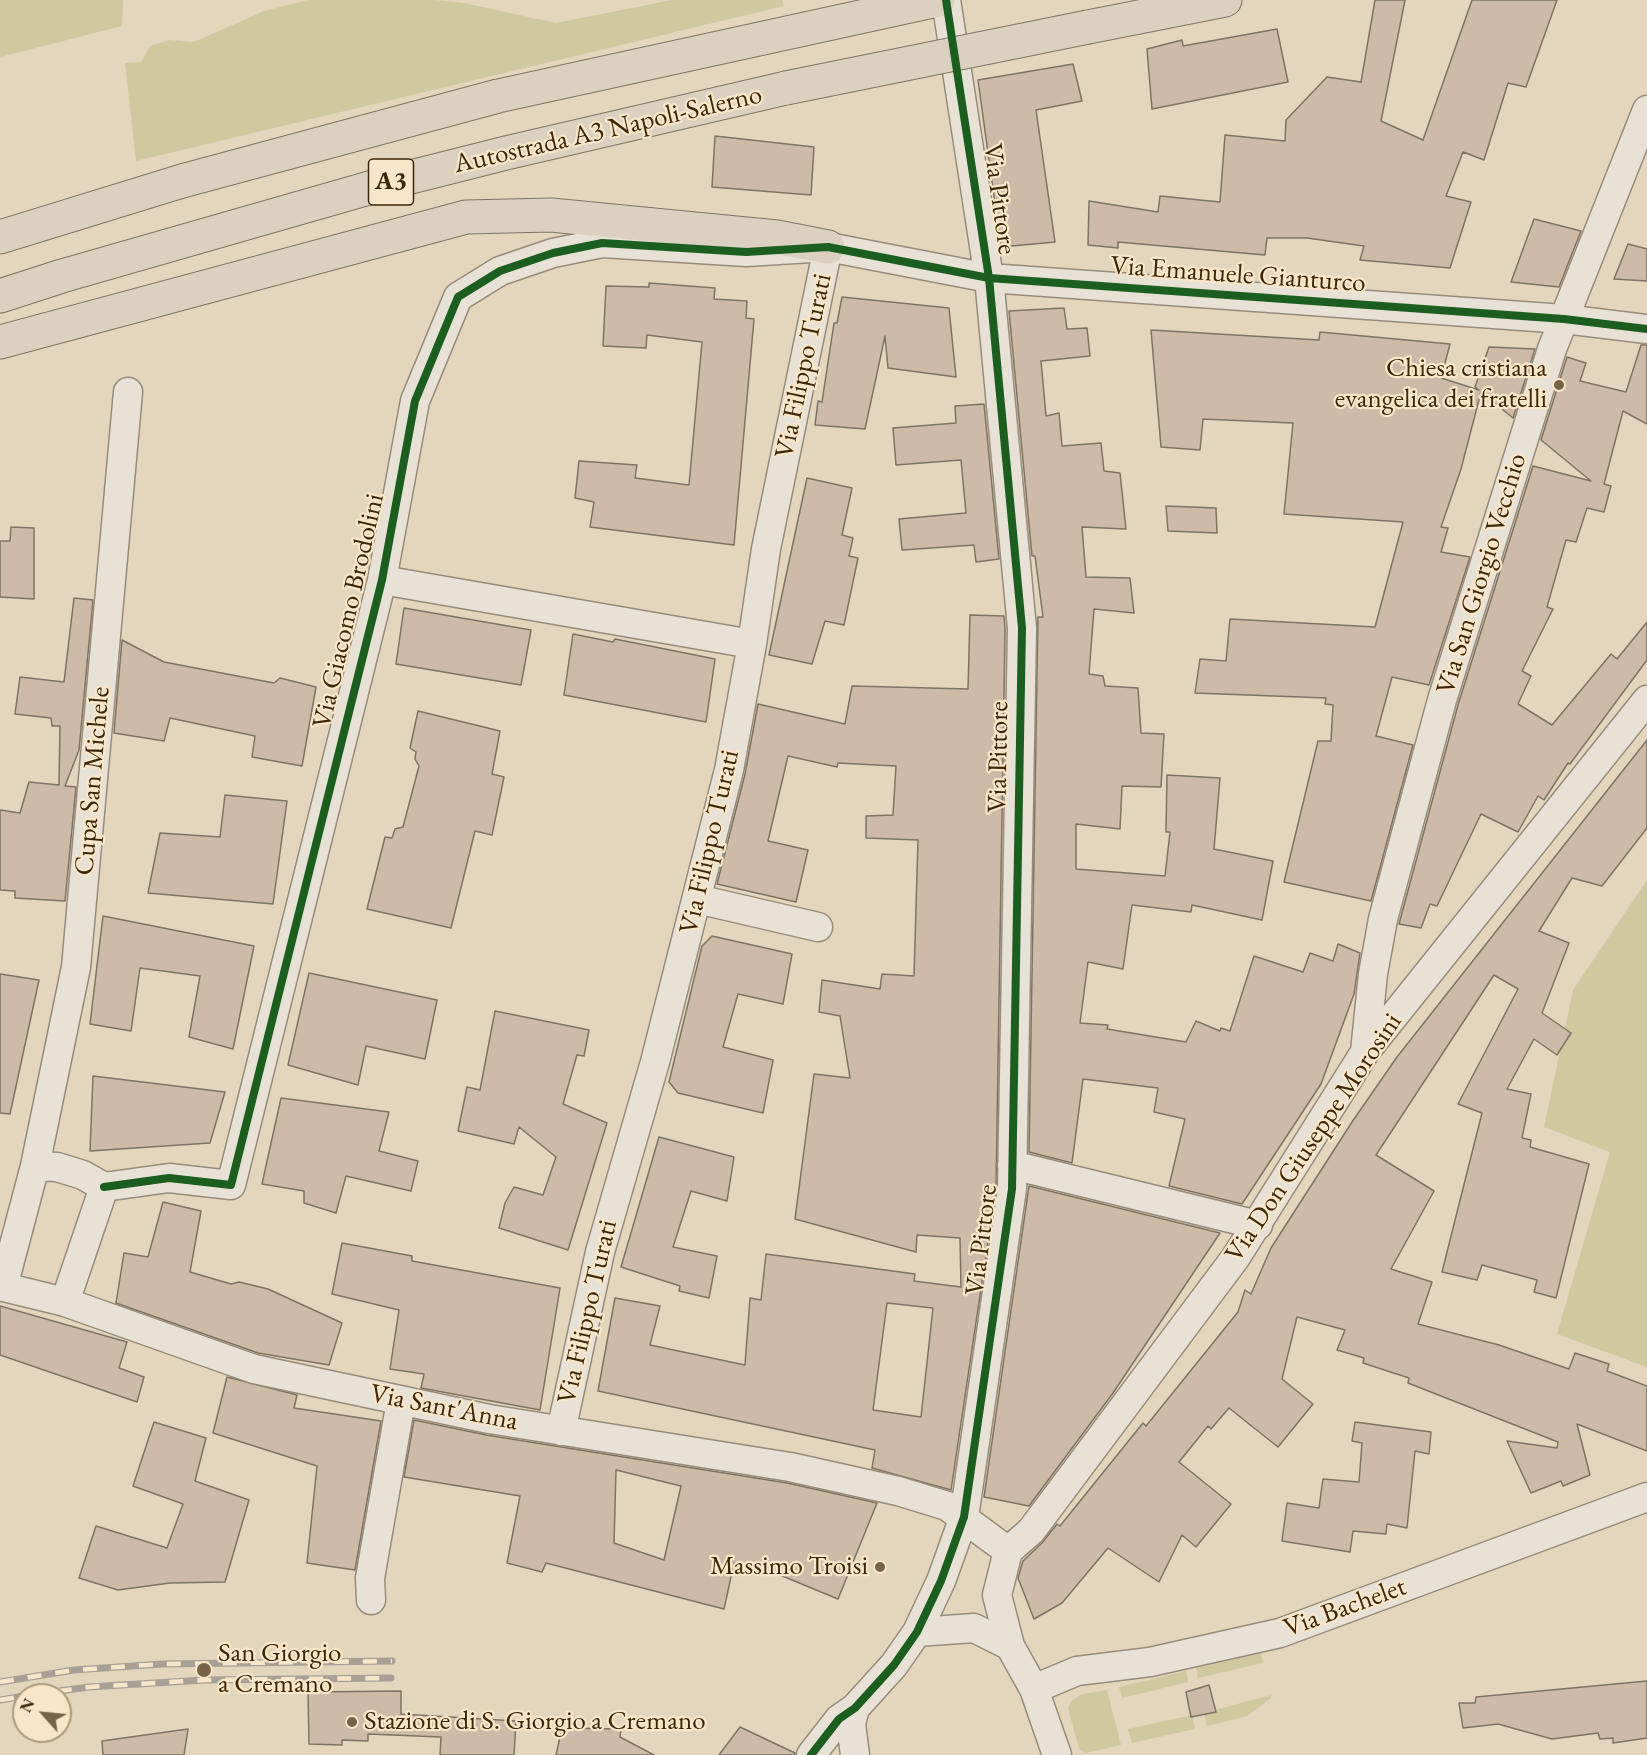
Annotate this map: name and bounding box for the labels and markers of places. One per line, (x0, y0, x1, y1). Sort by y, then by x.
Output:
place label: Chiesa cristiana evangelica dei fratelli (1335, 353, 1547, 416)
marker: Chiesa cristiana evangelica dei fratelli (1552, 378, 1566, 392)
place label: Massimo Troisi (710, 1551, 868, 1583)
marker: Massimo Troisi (873, 1560, 887, 1574)
place label: San Giorgio a Cremano (218, 1638, 341, 1701)
marker: San Giorgio a Cremano (195, 1661, 213, 1679)
place label: Stazione di S. Giorgio a Cremano (364, 1706, 706, 1738)
marker: Stazione di S. Giorgio a Cremano (345, 1715, 359, 1729)

